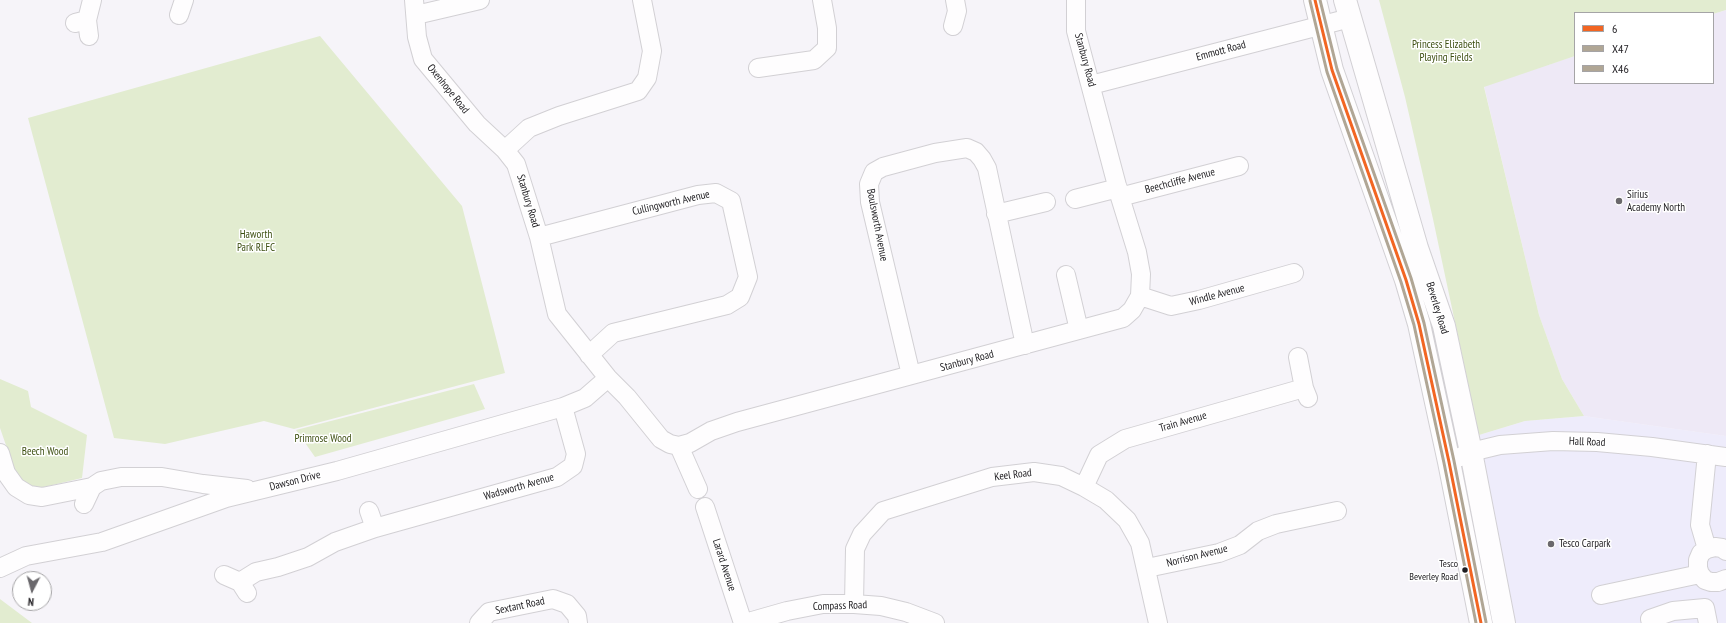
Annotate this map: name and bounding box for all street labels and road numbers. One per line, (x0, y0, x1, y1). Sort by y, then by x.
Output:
street label: Stanbury Road (1072, 32, 1098, 88)
street label: Emmott Road (1195, 38, 1247, 64)
street label: Oxenhope Road (424, 62, 472, 116)
street label: Beechcliffe Avenue (1144, 165, 1216, 197)
street label: Stanbury Road (514, 173, 542, 229)
street label: Cullingworth Avenue (631, 188, 711, 218)
street label: Boulsworth Avenue (864, 188, 890, 262)
street label: Beverley Road (1423, 280, 1451, 336)
street label: Windle Avenue (1188, 281, 1246, 309)
street label: Stanbury Road (939, 348, 995, 374)
street label: Train Avenue (1158, 409, 1208, 435)
street label: Hall Road (1569, 435, 1605, 449)
street label: Keel Road (994, 466, 1032, 484)
street label: Dawson Drive (268, 468, 322, 494)
street label: Wadsworth Avenue (482, 471, 556, 503)
street label: Larard Avenue (709, 537, 739, 593)
street label: Norrison Avenue (1165, 542, 1229, 570)
street label: Sextant Road (494, 594, 546, 618)
street label: Compass Road (813, 598, 867, 614)

